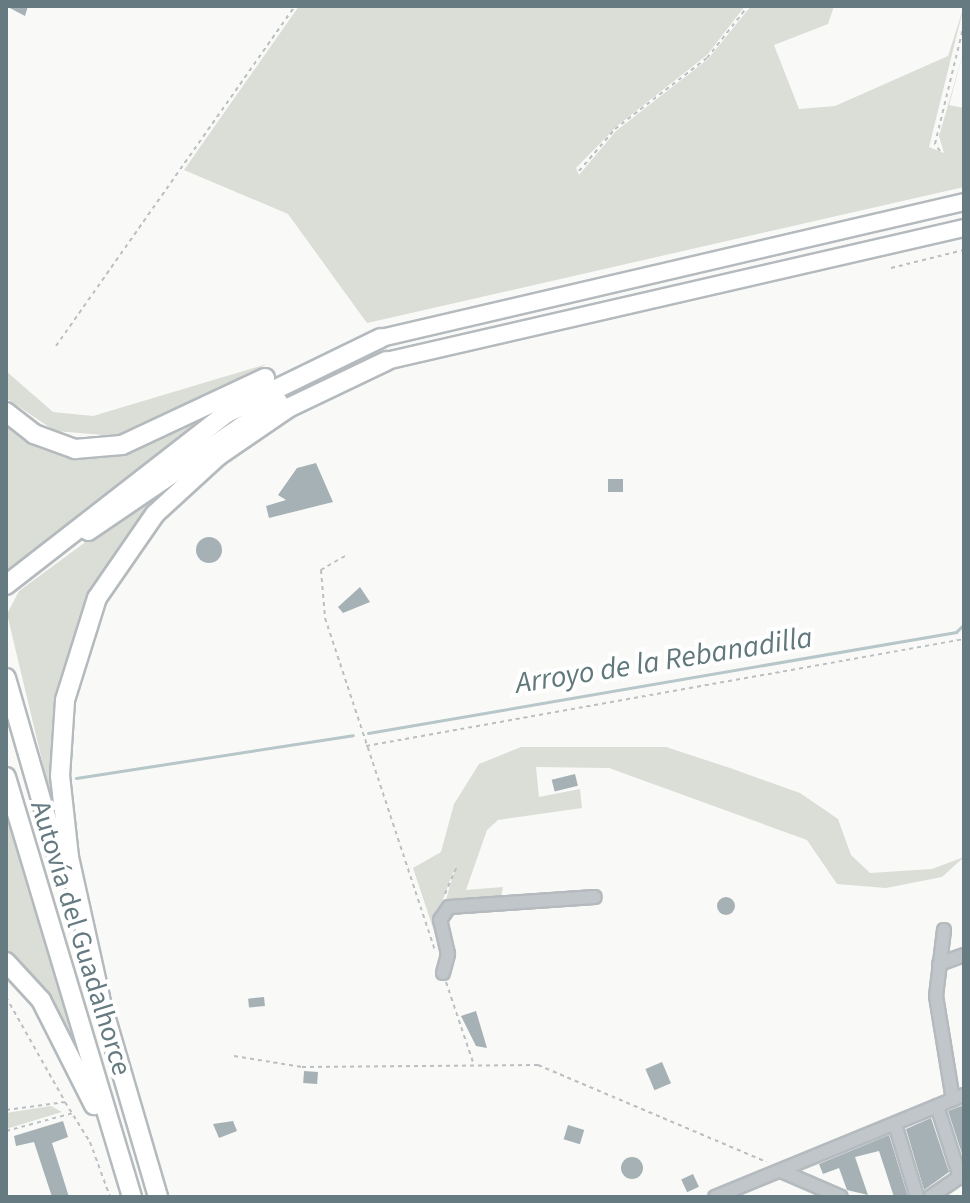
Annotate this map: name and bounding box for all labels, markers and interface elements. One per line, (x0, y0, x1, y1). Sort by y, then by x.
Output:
water label: Arroyo de la Rebanadilla (513, 620, 815, 702)
street label: Autovía del Guadalhorce (23, 797, 139, 1079)

